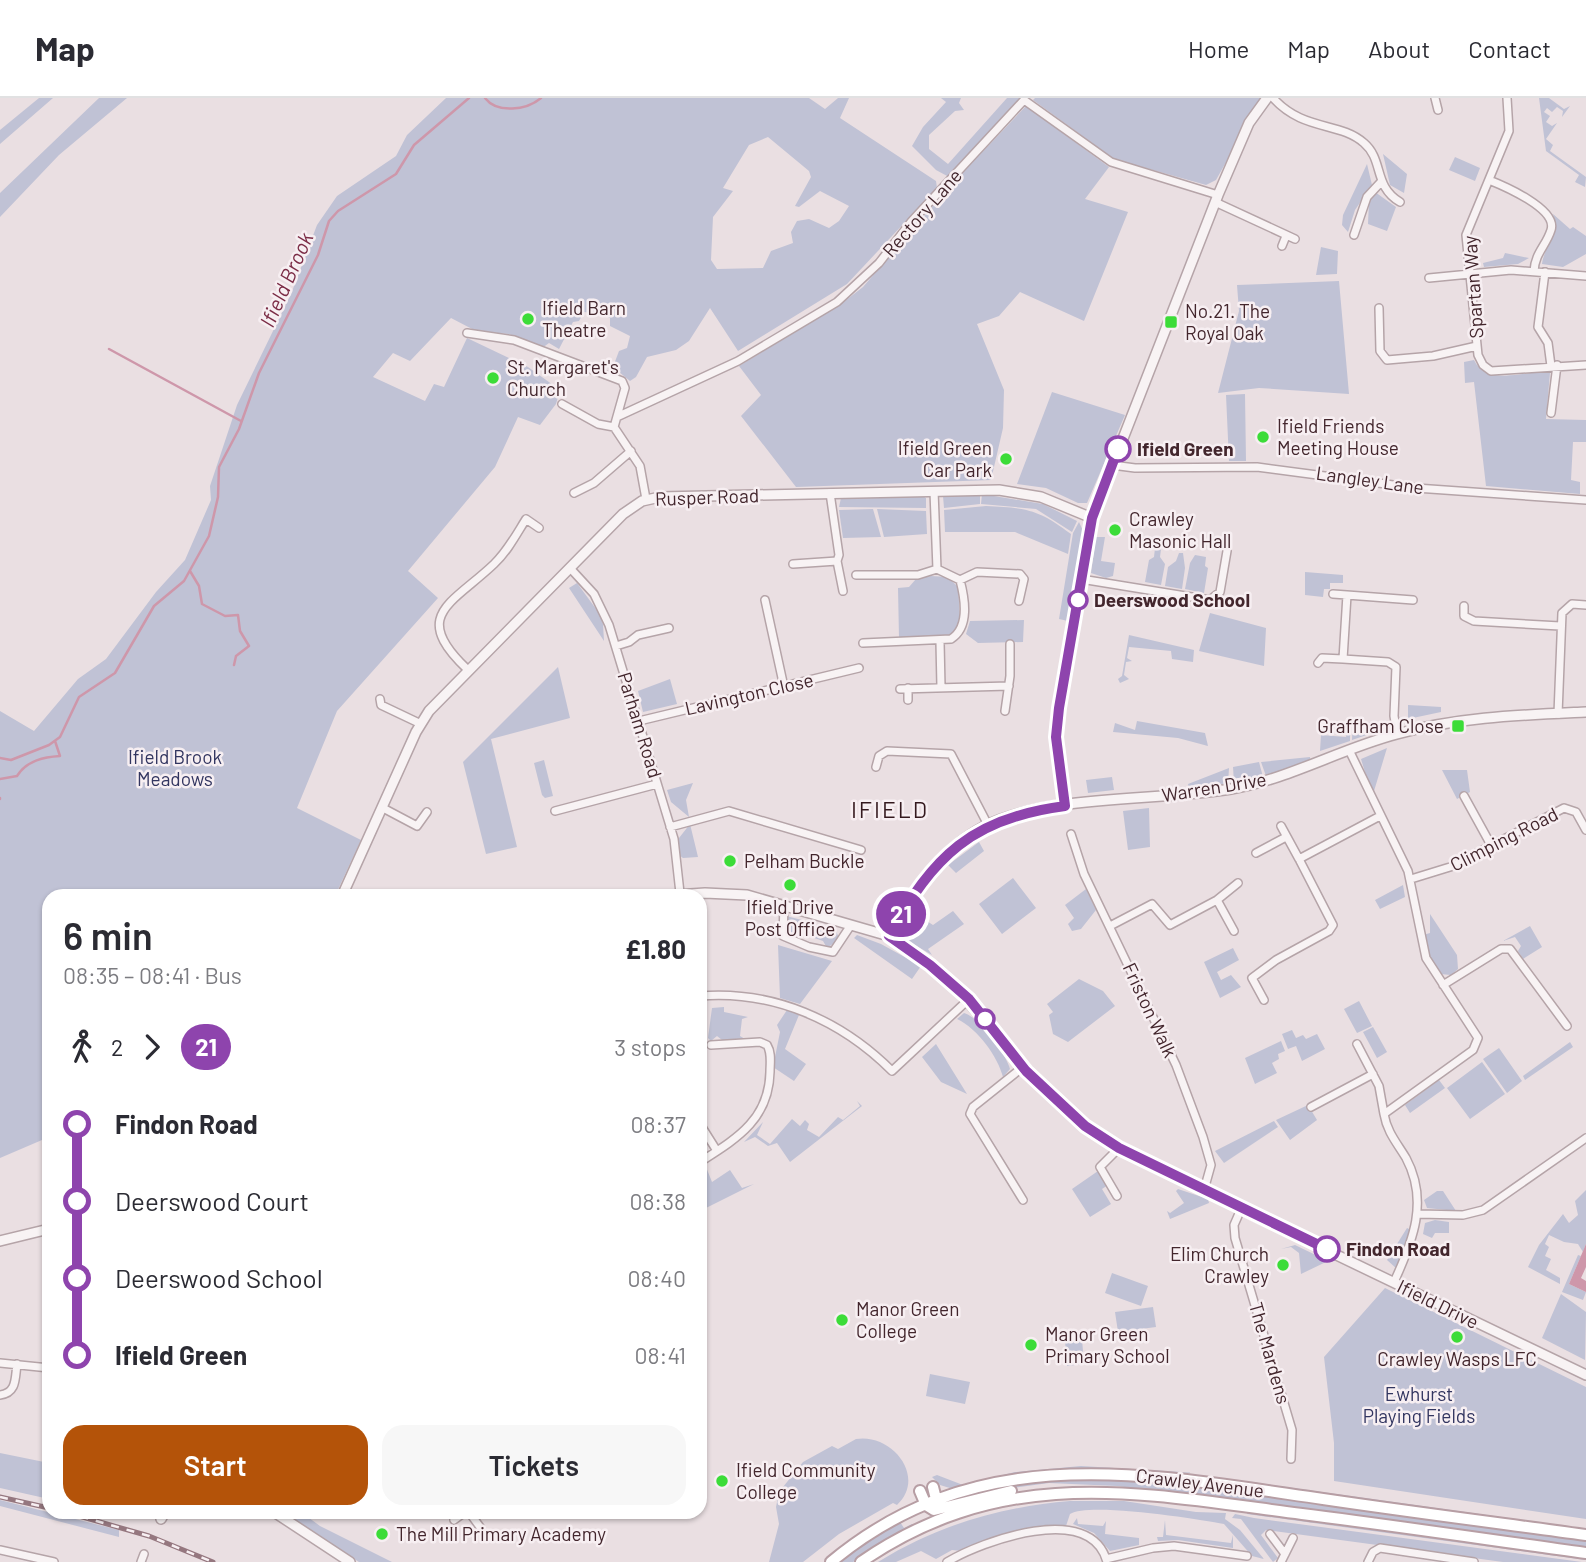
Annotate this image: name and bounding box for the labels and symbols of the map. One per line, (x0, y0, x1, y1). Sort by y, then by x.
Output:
street label: Rectory Lane (877, 164, 966, 261)
water label: Ifield Brook (254, 227, 318, 331)
street label: Spartan Way (1457, 234, 1488, 339)
place label: Ifield Barn Theatre (542, 296, 626, 341)
place label: No.21. The Royal Oak (1185, 299, 1270, 344)
marker: Ifield Barn Theatre (520, 311, 536, 327)
marker: No.21. The Royal Oak (1163, 314, 1179, 330)
place label: St. Margaret's Church (507, 355, 619, 400)
marker: St. Margaret's Church (485, 370, 501, 386)
place label: Ifield Friends Meeting House (1277, 414, 1399, 459)
marker: Ifield Friends Meeting House (1255, 429, 1271, 445)
place label: Ifield Green Car Park (898, 436, 992, 481)
marker: Ifield Green (1105, 436, 1131, 462)
place label: Ifield Green (1137, 437, 1234, 460)
marker: Ifield Green Car Park (998, 451, 1014, 467)
street label: Langley Lane (1315, 461, 1425, 498)
street label: Rusper Road (655, 483, 759, 510)
place label: Crawley Masonic Hall (1129, 507, 1231, 552)
marker: Crawley Masonic Hall (1107, 522, 1123, 538)
place label: Deerswood School (1094, 588, 1250, 611)
marker: Deerswood School (1068, 590, 1088, 610)
street label: Lavington Close (682, 668, 815, 719)
street label: Parham Road (614, 669, 667, 780)
place label: Graffham Close (1317, 714, 1444, 737)
marker: Graffham Close (1450, 718, 1466, 734)
park label: Ifield Brook Meadows (128, 745, 222, 790)
street label: Warren Drive (1160, 767, 1268, 806)
district label: IFIELD (851, 795, 929, 823)
street label: Climping Road (1446, 802, 1562, 876)
place label: Pelham Buckle (744, 849, 865, 872)
marker: Pelham Buckle (722, 853, 738, 869)
marker: Ifield Drive Post Office (782, 877, 798, 893)
line badge: 21 (870, 891, 932, 937)
place label: Ifield Drive Post Office (745, 895, 835, 940)
street label: Friston Walk (1119, 959, 1182, 1061)
unlabelled marker (975, 1009, 995, 1029)
marker: Findon Road (1314, 1236, 1340, 1262)
place label: Findon Road (1346, 1237, 1450, 1260)
place label: Elim Church Crawley (1170, 1242, 1269, 1287)
marker: Elim Church Crawley (1275, 1257, 1291, 1273)
street label: Ifield Drive (1394, 1274, 1483, 1333)
place label: Manor Green College (856, 1297, 959, 1342)
street label: The Mardens (1245, 1299, 1296, 1406)
marker: Manor Green College (834, 1312, 850, 1328)
place label: Manor Green Primary School (1045, 1322, 1170, 1367)
marker: Crawley Wasps LFC (1449, 1329, 1465, 1345)
marker: Manor Green Primary School (1023, 1337, 1039, 1353)
place label: Crawley Wasps LFC (1377, 1347, 1537, 1370)
park label: Ewhurst Playing Fields (1363, 1382, 1475, 1427)
place label: Ifield Community College (736, 1458, 876, 1503)
street label: Crawley Avenue (1135, 1463, 1265, 1502)
marker: Ifield Community College (714, 1473, 730, 1489)
place label: The Mill Primary Academy (396, 1522, 606, 1545)
marker: The Mill Primary Academy (374, 1526, 390, 1542)

